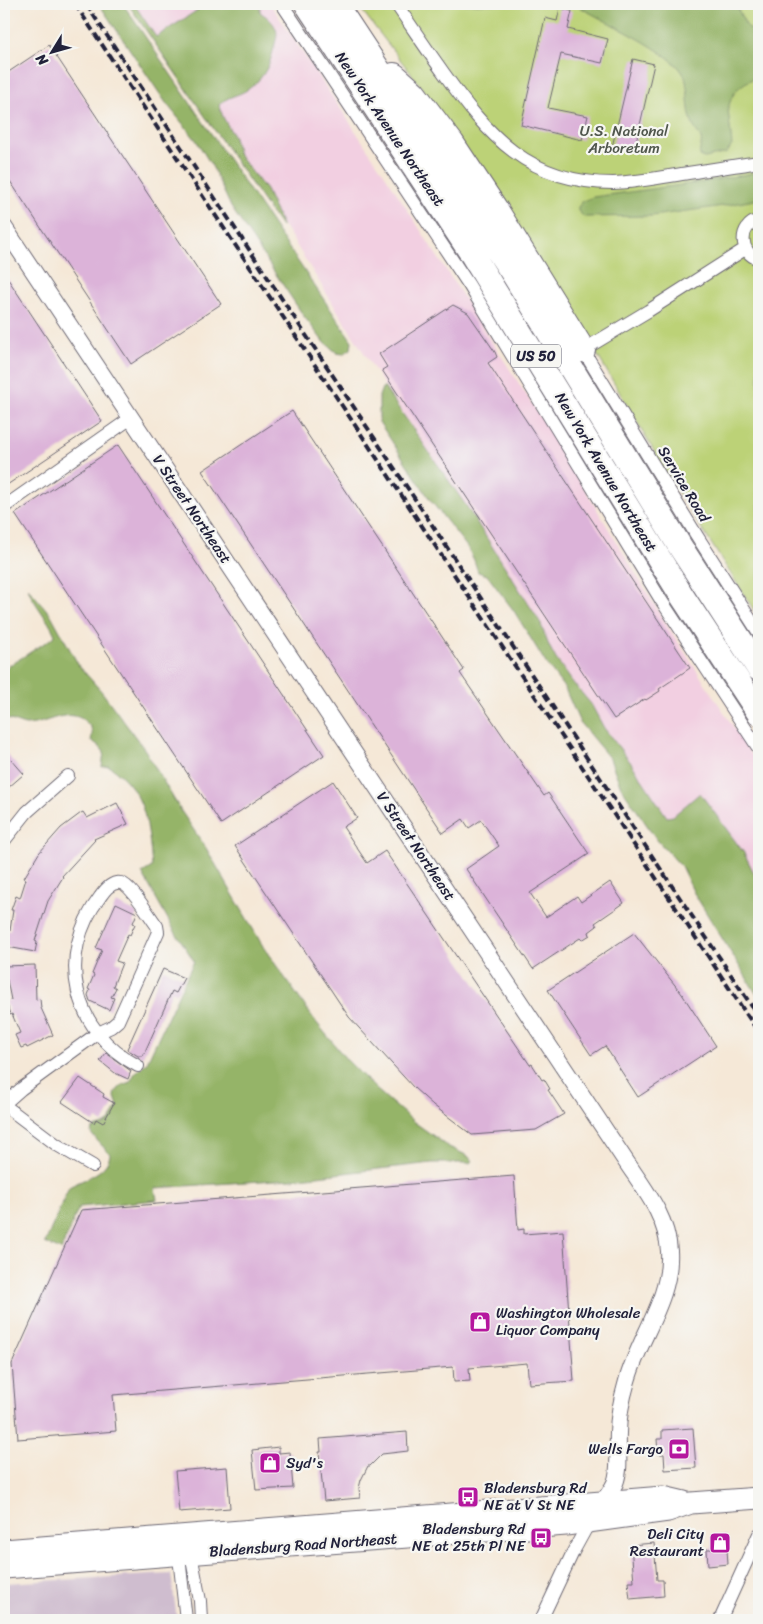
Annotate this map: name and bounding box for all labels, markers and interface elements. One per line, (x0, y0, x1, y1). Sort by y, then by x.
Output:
north arrow (28, 28, 78, 78)
street label: New York Avenue Northeast (328, 46, 452, 212)
text: N (29, 48, 56, 72)
park label: U.S. National Arboretum (580, 118, 669, 161)
road number: US 50 (511, 344, 561, 368)
street label: New York Avenue Northeast (548, 387, 664, 557)
street label: Service Road (651, 441, 718, 528)
street label: V Street Northeast (146, 449, 239, 569)
street label: V Street Northeast (370, 786, 463, 906)
place label: Washington Wholesale Liquor Company (496, 1300, 641, 1343)
shop icon: Washington Wholesale Liquor Company (468, 1310, 492, 1334)
place label: Wells Fargo (588, 1436, 664, 1462)
bank icon: Wells Fargo (667, 1437, 691, 1461)
place label: Syd's (286, 1450, 324, 1476)
shop icon: Syd's (258, 1451, 282, 1475)
place label: Bladensburg Rd NE at V St NE (484, 1475, 588, 1518)
bus stop icon: Bladensburg Rd NE at V St NE (456, 1485, 480, 1509)
place label: Bladensburg Rd NE at 25th Pl NE (412, 1516, 527, 1559)
place label: Deli City Restaurant (630, 1521, 704, 1564)
street label: Bladensburg Road Northeast (208, 1525, 398, 1565)
bus stop icon: Bladensburg Rd NE at 25th Pl NE (529, 1526, 553, 1550)
shop icon: Deli City Restaurant (708, 1531, 732, 1555)

